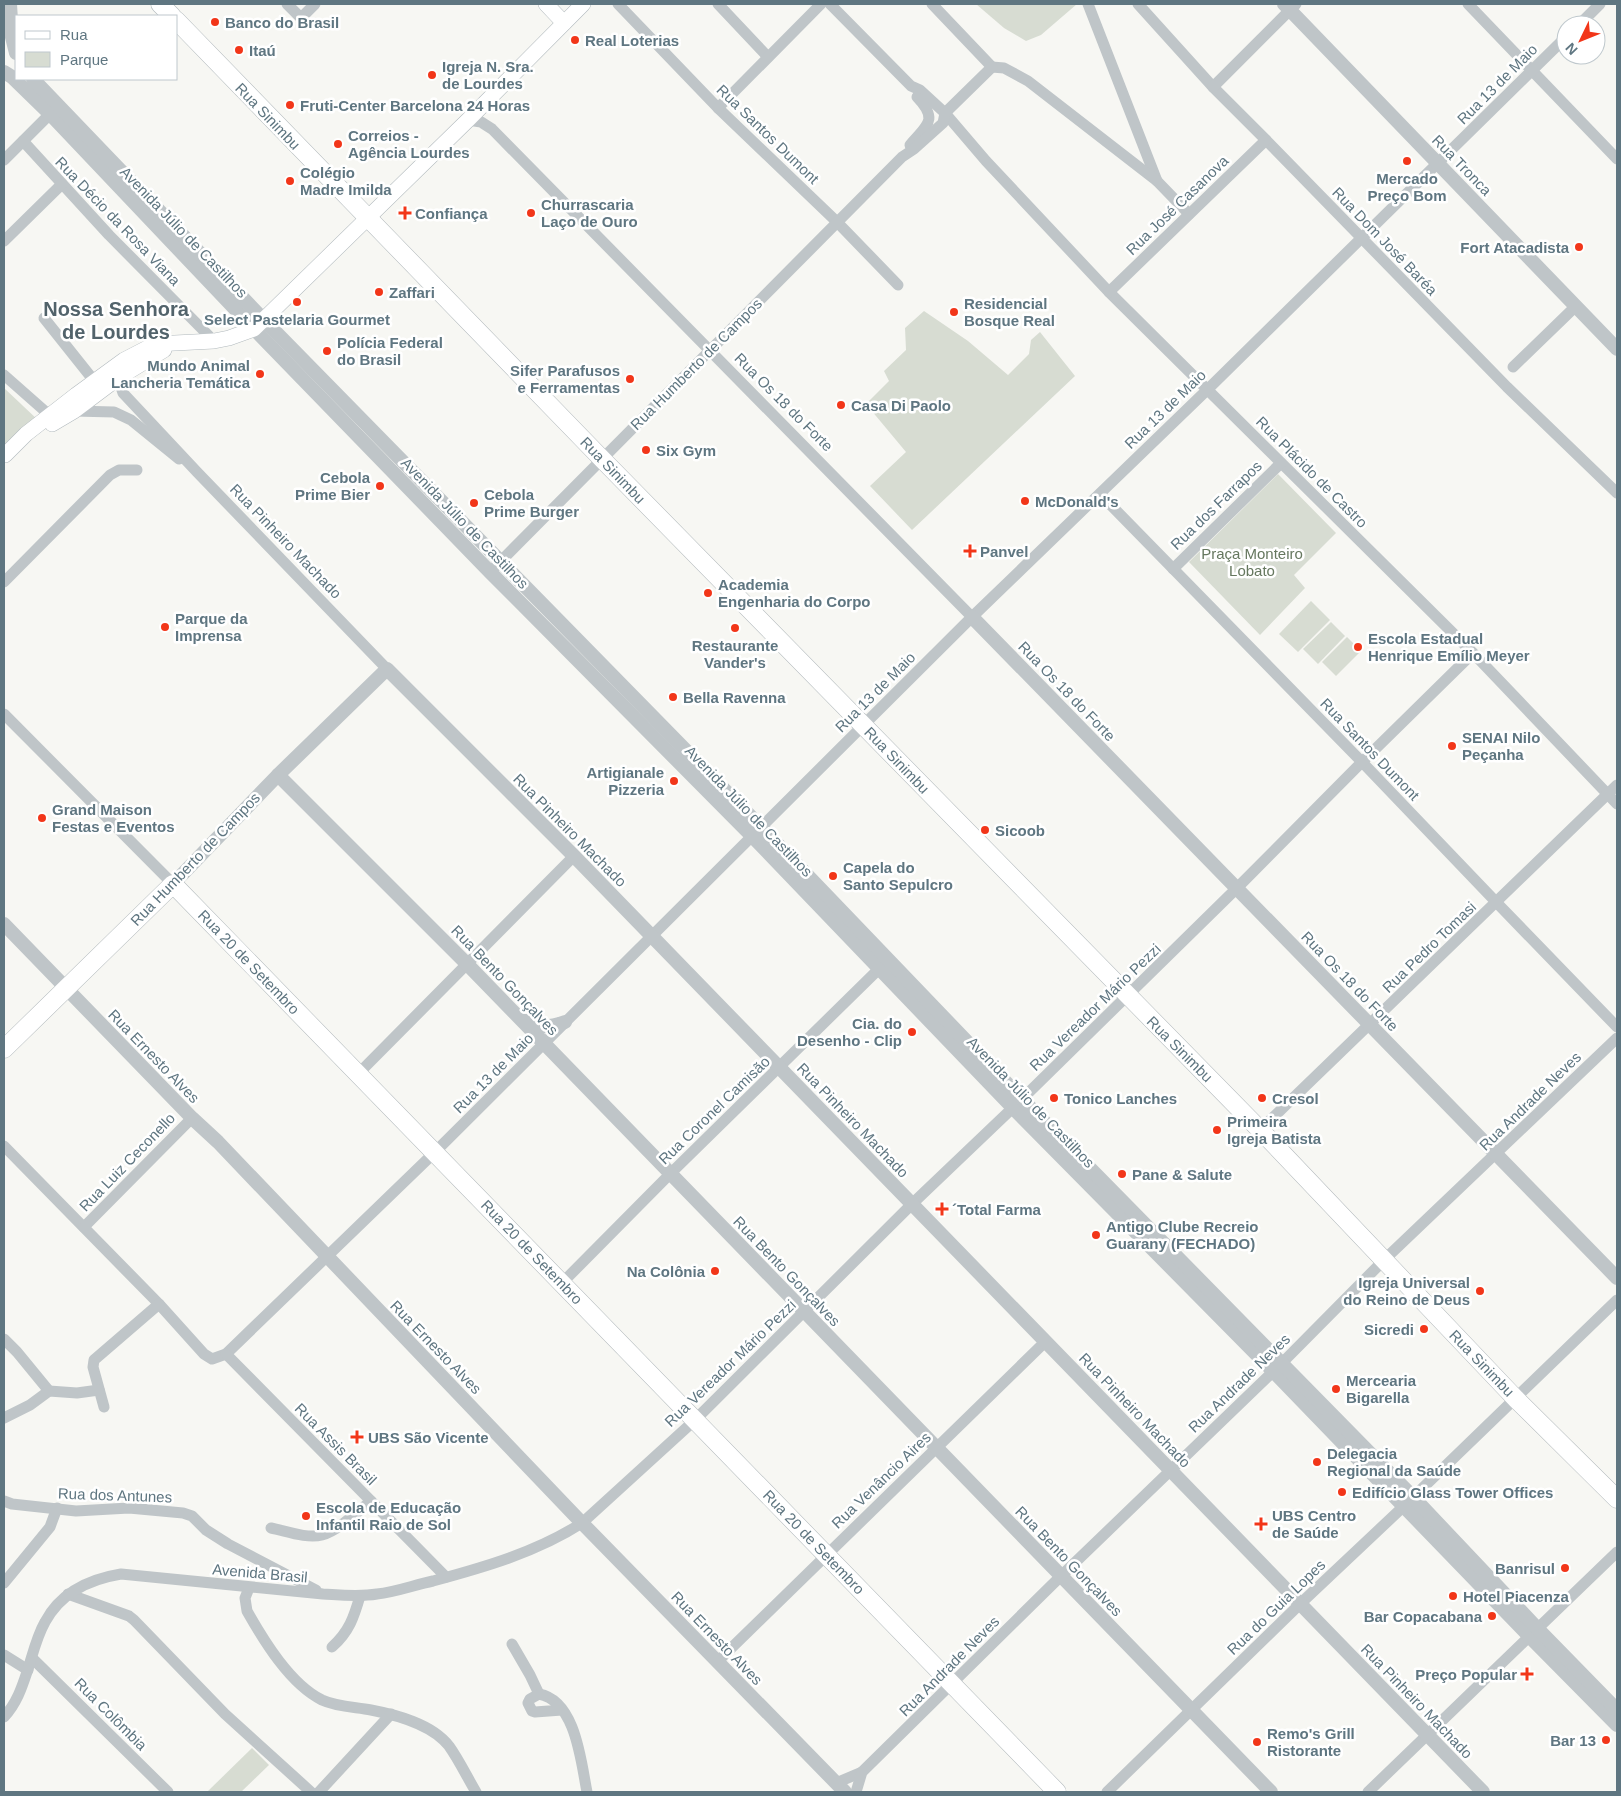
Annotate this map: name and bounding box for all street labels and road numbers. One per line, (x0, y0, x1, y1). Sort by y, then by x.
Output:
street label: Rua 13 de Maio (1454, 41, 1540, 127)
street label: Rua Sinimbu (232, 79, 304, 153)
street label: Rua Santos Dumont (714, 81, 823, 188)
street label: Rua Tronca (1429, 131, 1496, 199)
street label: Rua José Casanova (1123, 152, 1232, 258)
street label: Rua Décio da Rosa Viana (52, 153, 184, 289)
street label: Avenida Júlio de Castilhos (117, 163, 251, 301)
street label: Rua Dom José Baréa (1329, 184, 1441, 299)
street label: Rua Humberto de Campos (627, 295, 765, 433)
street label: Rua Os 18 do Forte (731, 349, 837, 455)
street label: Rua 13 de Maio (1121, 366, 1209, 452)
street label: Rua Plácido de Castro (1253, 413, 1371, 531)
street label: Rua Sinimbu (577, 433, 649, 507)
street label: Avenida Júlio de Castilhos (398, 454, 532, 592)
street label: Rua dos Farrapos (1167, 457, 1265, 553)
street label: Rua Pinheiro Machado (227, 480, 345, 602)
street label: Rua Os 18 do Forte (1015, 638, 1119, 744)
street label: Rua 13 de Maio (832, 649, 918, 735)
street label: Rua Santos Dumont (1317, 695, 1424, 804)
street label: Rua Sinimbu (861, 723, 933, 797)
street label: Avenida Júlio de Castilhos (682, 742, 816, 880)
street label: Rua Pinheiro Machado (510, 770, 630, 890)
street label: Rua Humberto de Campos (127, 789, 263, 929)
street label: Rua Pedro Tomasi (1379, 898, 1479, 996)
street label: Rua 20 de Setembro (195, 906, 303, 1018)
street label: Rua Bento Gonçalves (448, 922, 562, 1038)
street label: Rua Os 18 do Forte (1298, 928, 1402, 1034)
street label: Rua Vereador Mário Pezzi (1026, 940, 1164, 1074)
street label: Rua Ernesto Alves (105, 1006, 203, 1106)
street label: Rua Sinimbu (1144, 1013, 1216, 1085)
street label: Rua 13 de Maio (450, 1030, 536, 1116)
street label: Avenida Júlio de Castilhos (964, 1033, 1098, 1171)
street label: Rua Andrade Neves (1476, 1048, 1584, 1154)
street label: Rua Coronel Camisão (655, 1053, 773, 1167)
street label: Rua Pinheiro Machado (794, 1059, 912, 1181)
street label: Rua Luiz Ceconello (76, 1109, 178, 1215)
street label: Rua 20 de Setembro (478, 1196, 586, 1308)
street label: Rua Bento Gonçalves (730, 1213, 844, 1329)
street label: Rua Vereador Mário Pezzi (661, 1296, 799, 1430)
street label: Rua Ernesto Alves (387, 1297, 485, 1397)
street label: Rua Sinimbu (1446, 1326, 1518, 1400)
street label: Rua Andrade Neves (1185, 1330, 1293, 1436)
street label: Rua Pinheiro Machado (1076, 1349, 1194, 1471)
street label: Rua Assis Brasil (292, 1400, 380, 1488)
street label: Rua Venâncio Aires (828, 1428, 934, 1532)
street label: Rua dos Antunes (58, 1485, 172, 1505)
street label: Rua 20 de Setembro (760, 1486, 868, 1598)
street label: Rua Bento Gonçalves (1012, 1503, 1126, 1619)
street label: Rua do Guia Lopes (1224, 1556, 1328, 1658)
street label: Avenida Brasil (212, 1560, 308, 1586)
street label: Rua Ernesto Alves (668, 1588, 766, 1688)
street label: Rua Andrade Neves (896, 1613, 1002, 1719)
street label: Rua Pinheiro Machado (1358, 1640, 1476, 1762)
street label: Rua Colômbia (71, 1674, 151, 1754)

